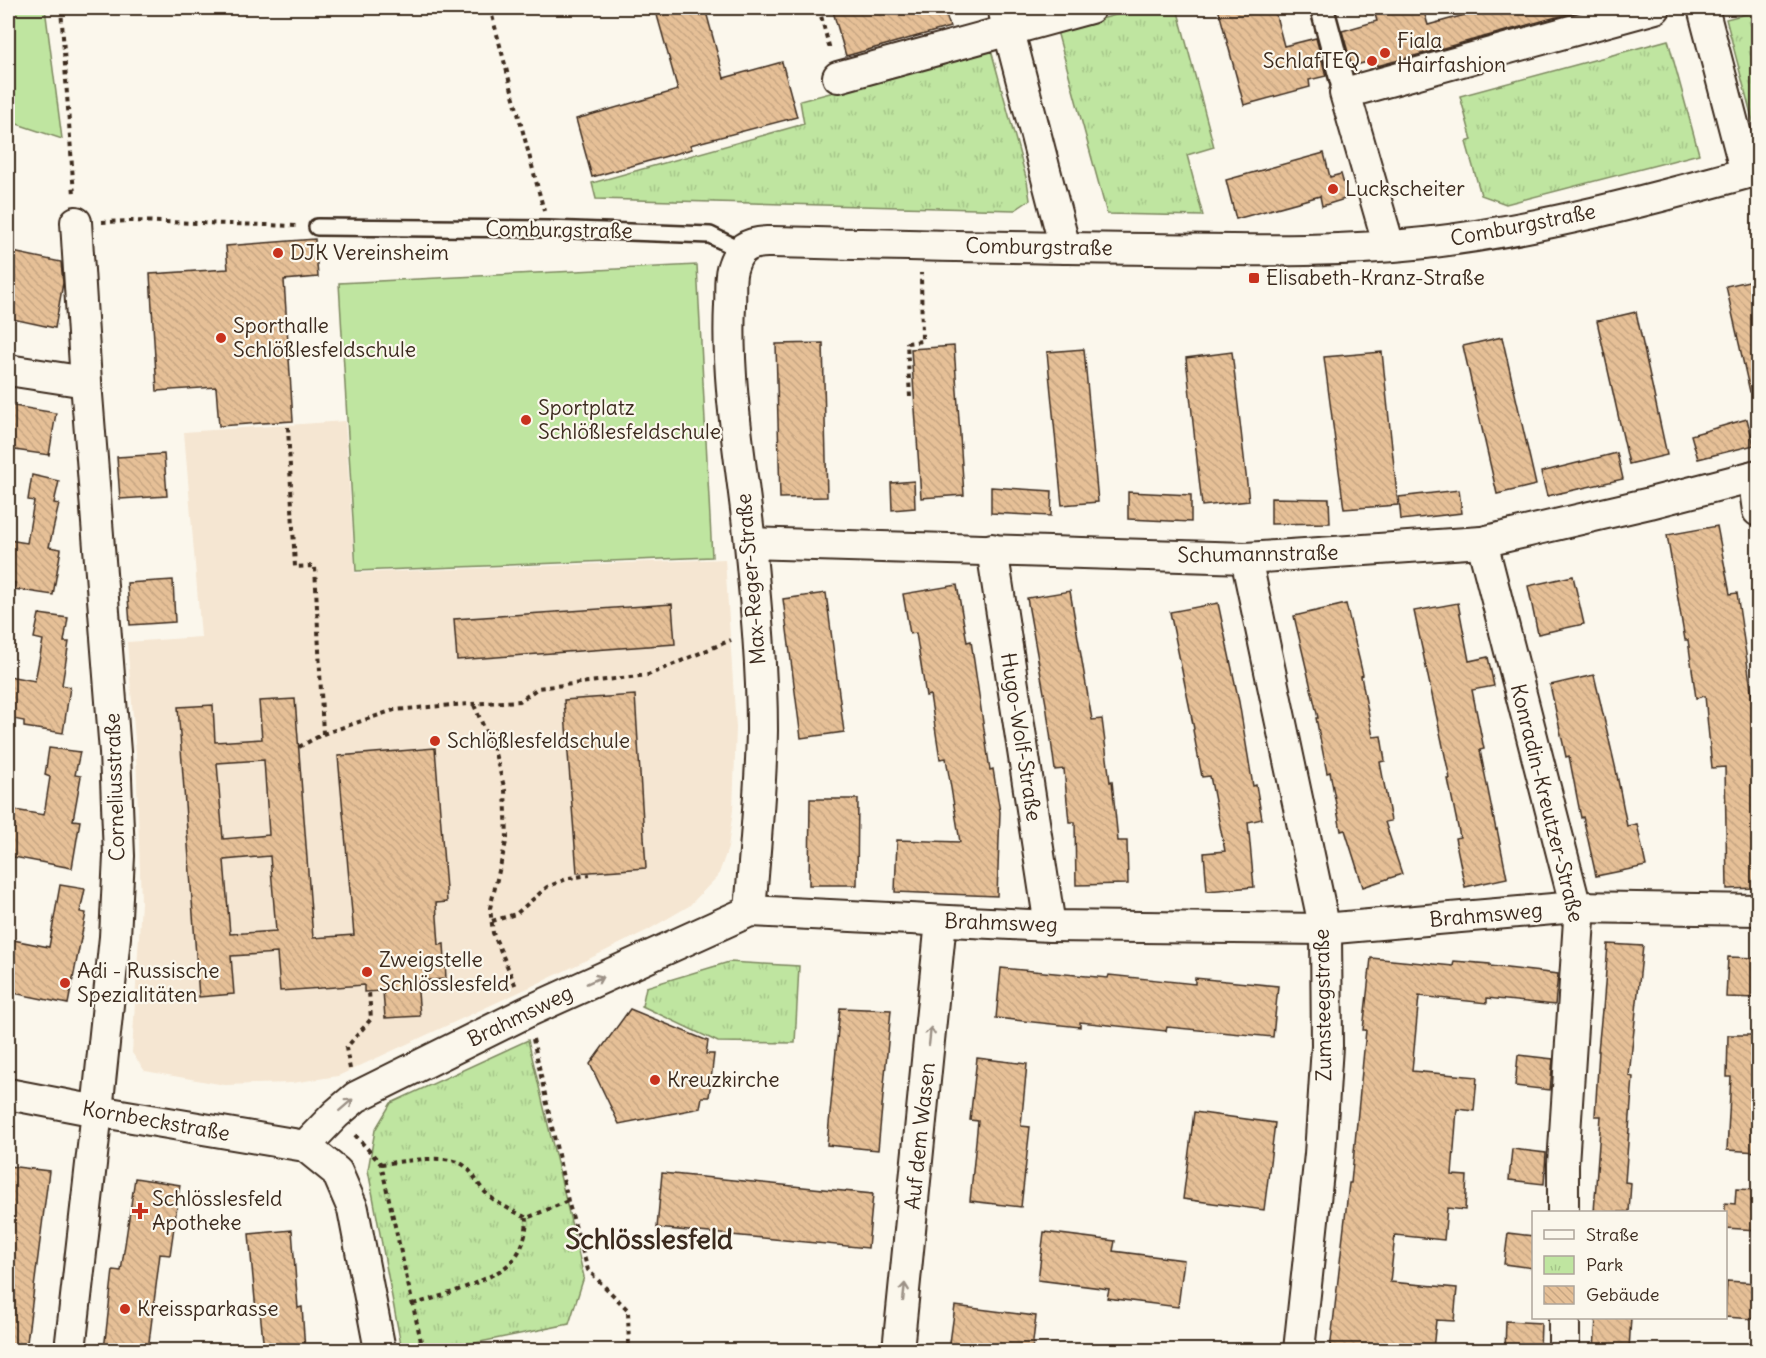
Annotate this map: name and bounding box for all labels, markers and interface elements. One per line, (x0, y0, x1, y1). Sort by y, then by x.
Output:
place label: Fiala Hairfashion (1397, 27, 1506, 78)
marker: Fiala Hairfashion (1378, 46, 1392, 60)
place label: SchlafTEQ (1263, 47, 1360, 74)
marker: SchlafTEQ (1365, 54, 1379, 68)
place label: Luckscheiter (1345, 175, 1465, 202)
marker: Luckscheiter (1326, 182, 1340, 196)
street label: Comburgstraße (1448, 197, 1598, 252)
street label: Comburgstraße (485, 215, 633, 244)
street label: Comburgstraße (965, 232, 1113, 261)
place label: DJK Vereinsheim (290, 239, 449, 266)
marker: DJK Vereinsheim (271, 246, 285, 260)
place label: Elisabeth-Kranz-Straße (1266, 264, 1485, 291)
marker: Elisabeth-Kranz-Straße (1247, 271, 1261, 285)
place label: Sporthalle Schlößlesfeldschule (233, 312, 416, 363)
marker: Sporthalle Schlößlesfeldschule (214, 331, 228, 345)
place label: Sportplatz Schlößlesfeldschule (538, 394, 721, 445)
marker: Sportplatz Schlößlesfeldschule (519, 413, 533, 427)
street label: Max-Reger-Straße (730, 492, 771, 666)
street label: Schumannstraße (1177, 539, 1339, 568)
street label: Hugo-Wolf-Straße (995, 651, 1048, 823)
street label: Konradin-Kreutzer-Straße (1505, 681, 1590, 925)
street label: Corneliusstraße (98, 712, 131, 862)
place label: Schlößlesfeldschule (447, 727, 630, 754)
marker: Schlößlesfeldschule (428, 734, 442, 748)
street label: Brahmsweg (1428, 896, 1544, 933)
street label: Brahmsweg (944, 907, 1058, 938)
street label: Zumsteegstraße (1308, 928, 1337, 1082)
place label: Zweigstelle Schlösslesfeld (379, 946, 509, 997)
place label: Adi - Russische Spezialitäten (77, 957, 220, 1008)
marker: Zweigstelle Schlösslesfeld (360, 965, 374, 979)
one-way arrow (586, 974, 604, 986)
marker: Adi - Russische Spezialitäten (58, 976, 72, 990)
street label: Brahmsweg (463, 978, 577, 1053)
one-way arrow (925, 1026, 936, 1046)
street label: Auf dem Wasen (898, 1061, 941, 1211)
place label: Kreuzkirche (667, 1066, 779, 1093)
marker: Kreuzkirche (648, 1073, 662, 1087)
street label: Kornbeckstraße (80, 1094, 232, 1147)
one-way arrow (339, 1098, 354, 1112)
place label: Schlösslesfeld Apotheke (152, 1185, 282, 1236)
marker: Schlösslesfeld Apotheke (133, 1204, 147, 1218)
legend (1532, 1211, 1727, 1319)
district label: Schlösslesfeld (565, 1222, 733, 1256)
text: Straße (1586, 1223, 1639, 1246)
text: Park (1586, 1253, 1623, 1276)
one-way arrow (899, 1283, 910, 1303)
text: Gebäude (1586, 1283, 1659, 1306)
place label: Kreissparkasse (137, 1295, 279, 1322)
marker: Kreissparkasse (118, 1302, 132, 1316)

